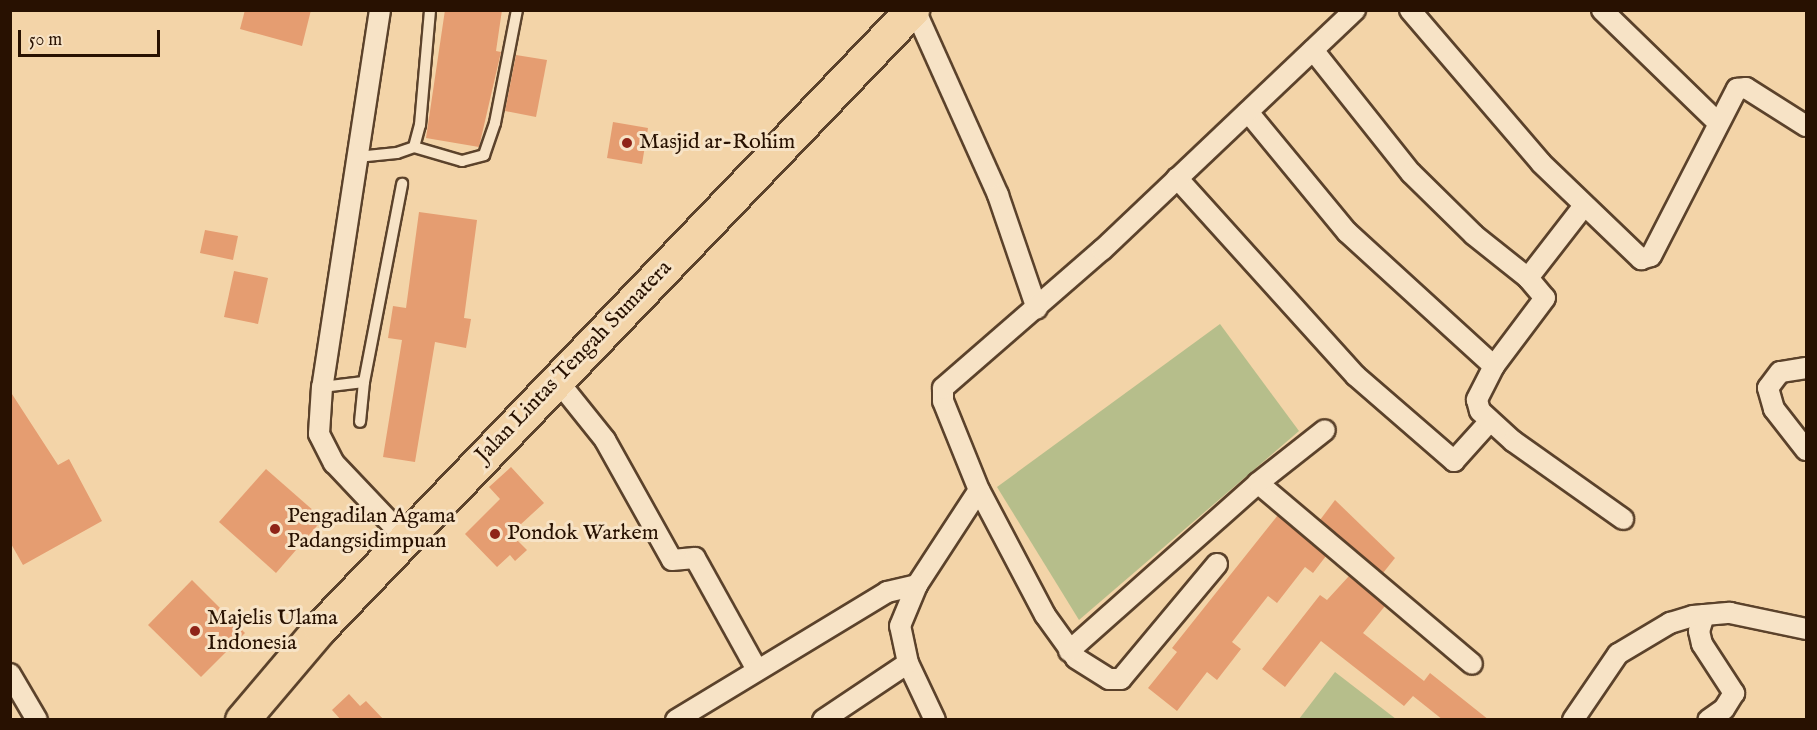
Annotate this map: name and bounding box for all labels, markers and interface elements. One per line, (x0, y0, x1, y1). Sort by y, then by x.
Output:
scale bar (21, 18, 164, 56)
text: 50 m (29, 29, 62, 52)
place label: Masjid ar-Rohim (639, 130, 795, 156)
marker: Masjid ar-Rohim (620, 136, 634, 150)
street label: Jalan Lintas Tengah Sumatera (470, 255, 678, 469)
place label: Pengadilan Agama Padangsidimpuan (287, 503, 455, 554)
place label: Pondok Warkem (507, 521, 659, 547)
marker: Pengadilan Agama Padangsidimpuan (268, 522, 282, 536)
marker: Pondok Warkem (488, 527, 502, 541)
place label: Majelis Ulama Indonesia (207, 605, 338, 656)
marker: Majelis Ulama Indonesia (188, 624, 202, 638)

